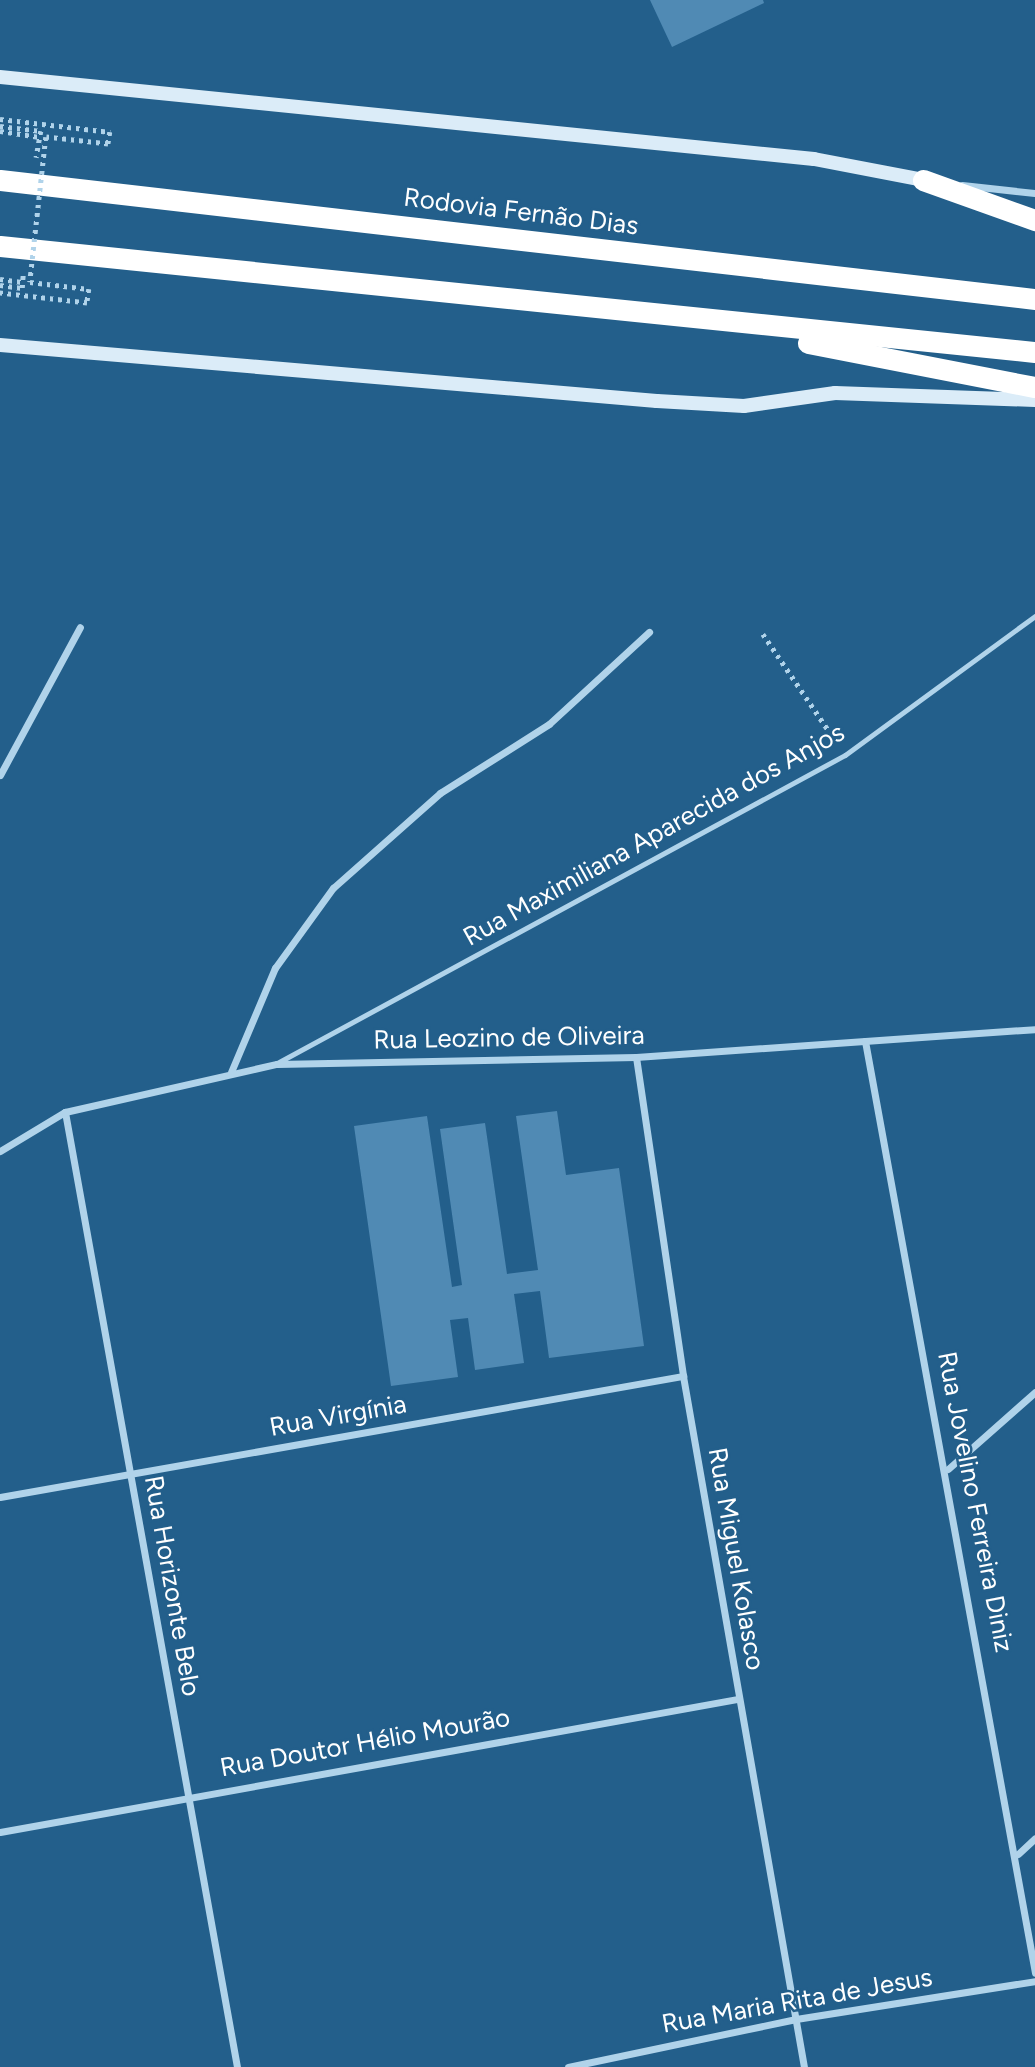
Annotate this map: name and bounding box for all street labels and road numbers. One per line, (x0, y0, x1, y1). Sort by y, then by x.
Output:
street label: Rodovia Fernão Dias (402, 182, 640, 242)
street label: Rua Maximiliana Aparecida dos Anjos (458, 717, 850, 953)
street label: Rua Leozino de Oliveira (373, 1020, 645, 1056)
street label: Rua Jovelino Ferreira Diniz (931, 1349, 1019, 1655)
street label: Rua Virgínia (267, 1389, 409, 1443)
street label: Rua Miguel Kolasco (701, 1445, 771, 1673)
street label: Rua Horizonte Belo (137, 1473, 207, 1699)
street label: Rua Doutor Hélio Mourão (218, 1702, 512, 1784)
street label: Rua Maria Rita de Jesus (659, 1962, 935, 2040)

